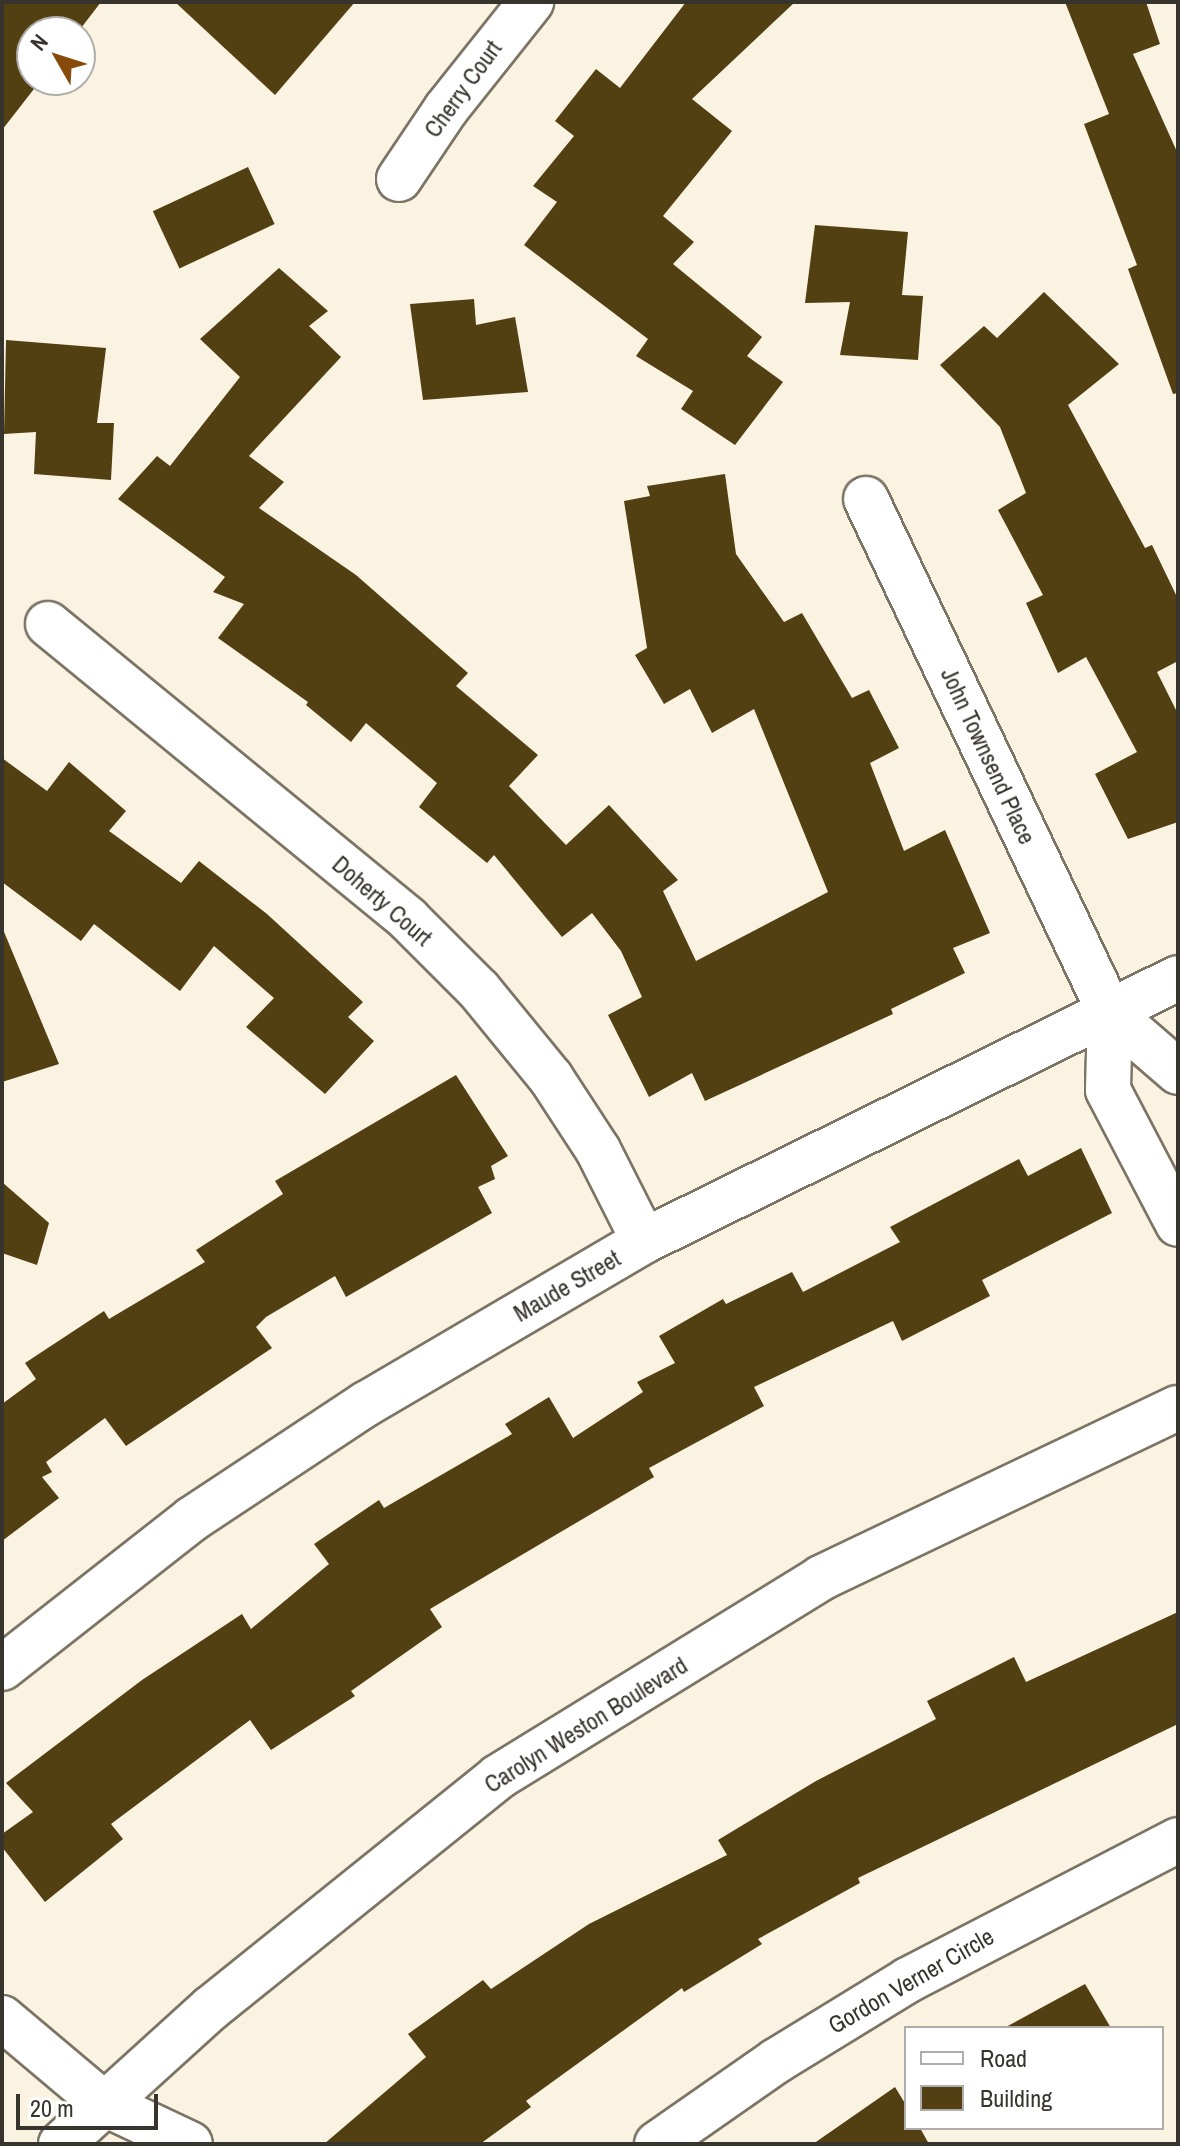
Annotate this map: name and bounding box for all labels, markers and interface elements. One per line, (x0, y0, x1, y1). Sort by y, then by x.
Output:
north arrow (16, 16, 96, 96)
text: N (23, 28, 55, 57)
street label: Cherry Court (418, 35, 508, 143)
street label: John Townsend Place (934, 663, 1042, 849)
street label: Doherty Court (326, 850, 438, 952)
street label: Maude Street (509, 1244, 625, 1328)
street label: Carolyn Weston Boulevard (479, 1651, 693, 1799)
street label: Gordon Verner Circle (823, 1922, 999, 2040)
legend (904, 2026, 1164, 2130)
text: Road (980, 2042, 1027, 2074)
scale bar (20, 2078, 162, 2128)
text: Building (980, 2082, 1052, 2114)
text: 20 m (30, 2092, 74, 2124)

